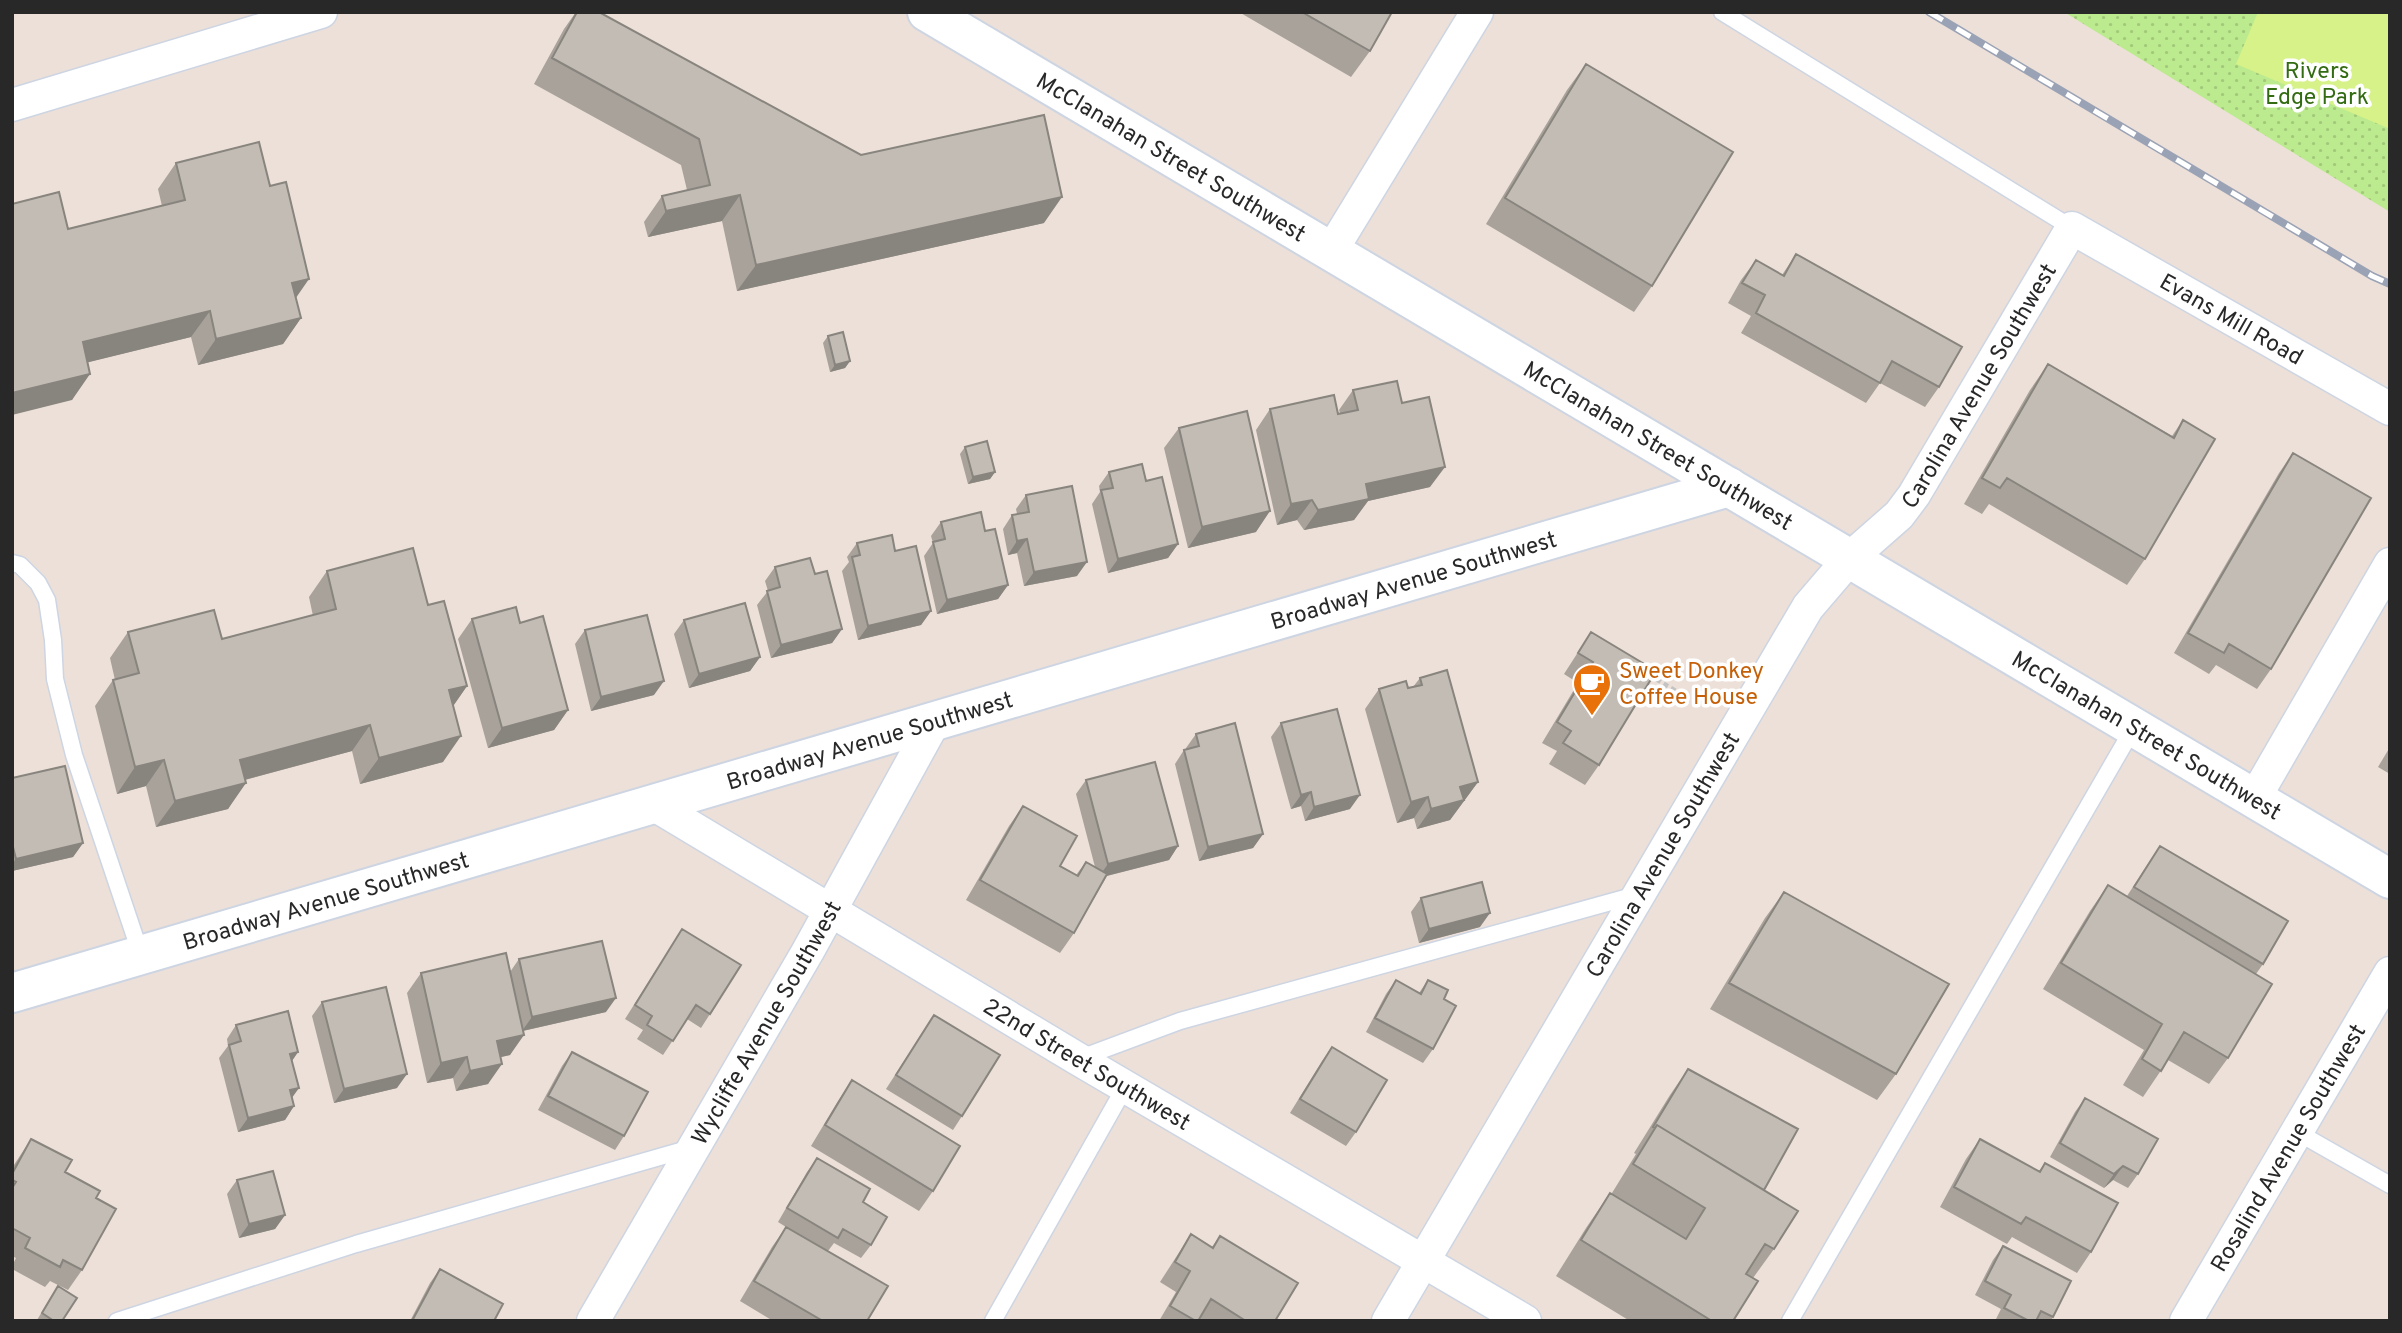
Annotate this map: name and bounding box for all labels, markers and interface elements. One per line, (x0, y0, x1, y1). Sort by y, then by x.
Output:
park label: Rivers Edge Park (2265, 58, 2369, 113)
street label: McClanahan Street Southwest (1030, 68, 1310, 250)
street label: Carolina Avenue Southwest (1896, 259, 2065, 516)
street label: Evans Mill Road (2153, 269, 2307, 373)
street label: McClanahan Street Southwest (1517, 356, 1797, 539)
street label: Broadway Avenue Southwest (1268, 526, 1561, 638)
street label: McClanahan Street Southwest (2005, 646, 2286, 828)
place label: Sweet Donkey Coffee House (1619, 658, 1764, 713)
cafe icon: Sweet Donkey Coffee House (1571, 662, 1613, 717)
street label: Broadway Avenue Southwest (724, 687, 1017, 799)
street label: Carolina Avenue Southwest (1581, 728, 1748, 984)
street label: Broadway Avenue Southwest (180, 847, 473, 959)
street label: Wycliffe Avenue Southwest (686, 897, 850, 1151)
street label: 22nd Street Southwest (977, 993, 1195, 1139)
street label: Rosalind Avenue Southwest (2206, 1020, 2374, 1278)

